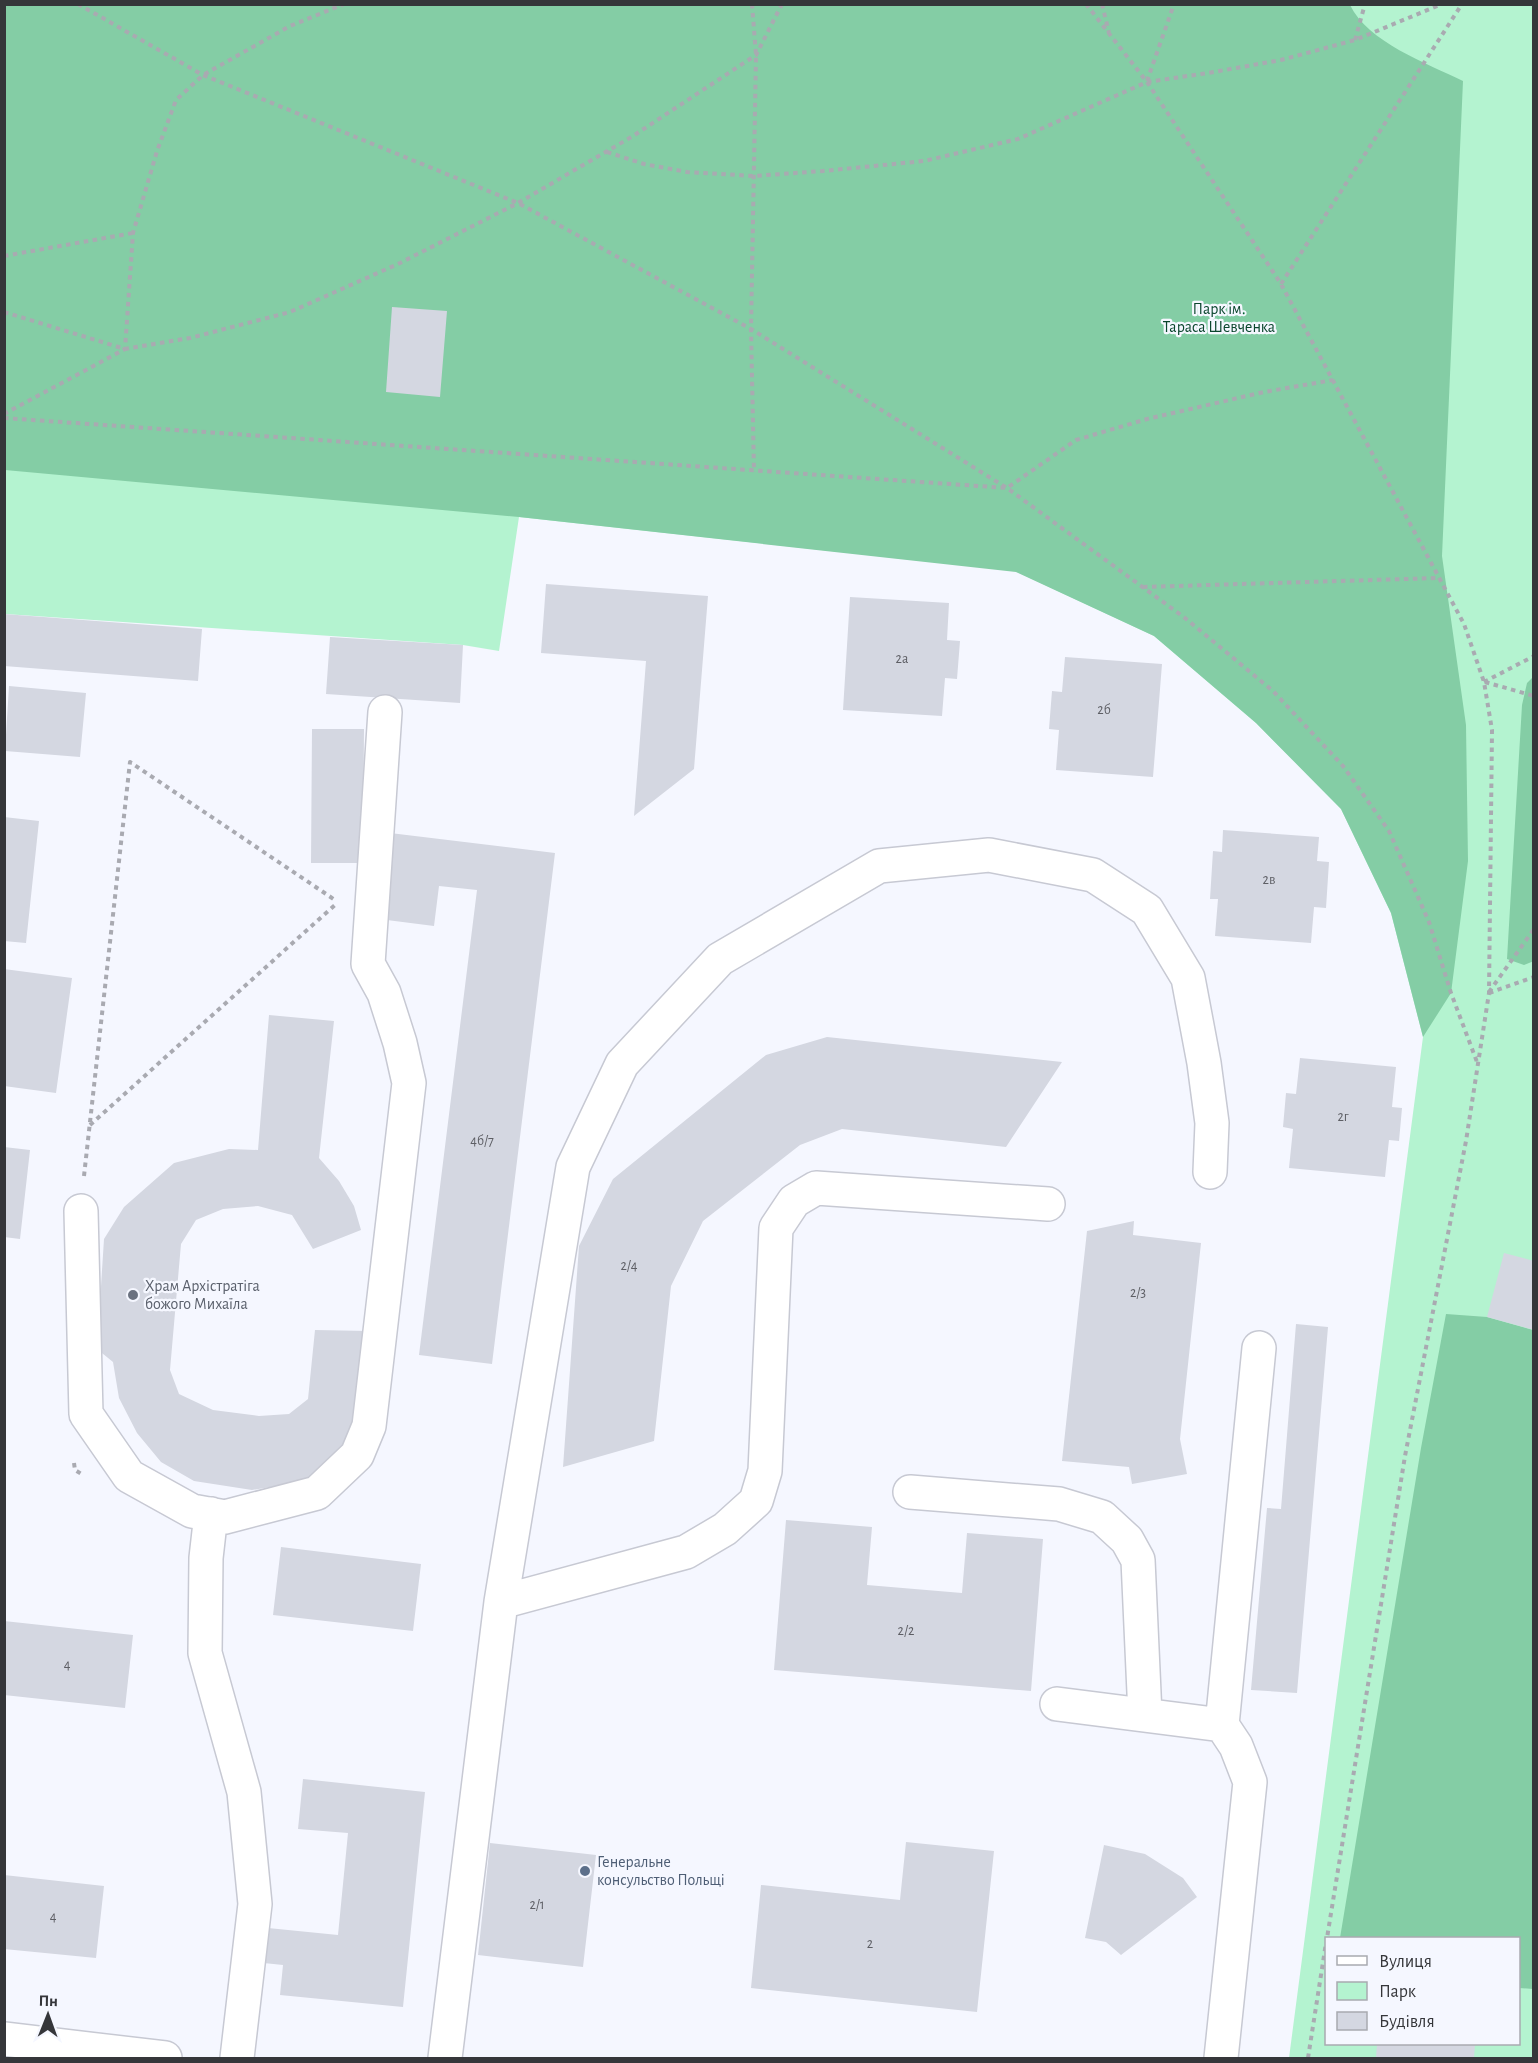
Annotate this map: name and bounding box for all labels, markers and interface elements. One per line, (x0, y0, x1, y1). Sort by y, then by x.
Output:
park label: Парк ім. Тараса Шевченка (1163, 301, 1275, 335)
house number: 2а (896, 652, 909, 666)
house number: 2б (1097, 703, 1111, 717)
house number: 2в (1263, 873, 1275, 887)
house number: 2г (1337, 1110, 1349, 1124)
house number: 4б/7 (470, 1134, 494, 1148)
house number: 2/4 (620, 1259, 638, 1273)
place label: Храм Архістратіга божого Михаїла (145, 1278, 260, 1312)
house number: 2/3 (1130, 1286, 1146, 1300)
marker: Храм Архістратіга божого Михаїла (126, 1288, 140, 1302)
house number: 2/2 (898, 1624, 914, 1638)
house number: 4 (64, 1658, 71, 1672)
place label: Генеральне консульство Польщі (597, 1854, 725, 1889)
marker: Генеральне консульство Польщі (578, 1864, 592, 1878)
house number: 2/1 (529, 1898, 545, 1912)
house number: 4 (50, 1910, 57, 1924)
house number: 2 (867, 1937, 873, 1951)
legend (1325, 1937, 1520, 2045)
text: Вулиця (1379, 1953, 1432, 1971)
text: Парк (1379, 1983, 1417, 2001)
north arrow (18, 1985, 78, 2045)
text: Пн (38, 1993, 58, 2009)
text: Будівля (1379, 2013, 1435, 2031)

